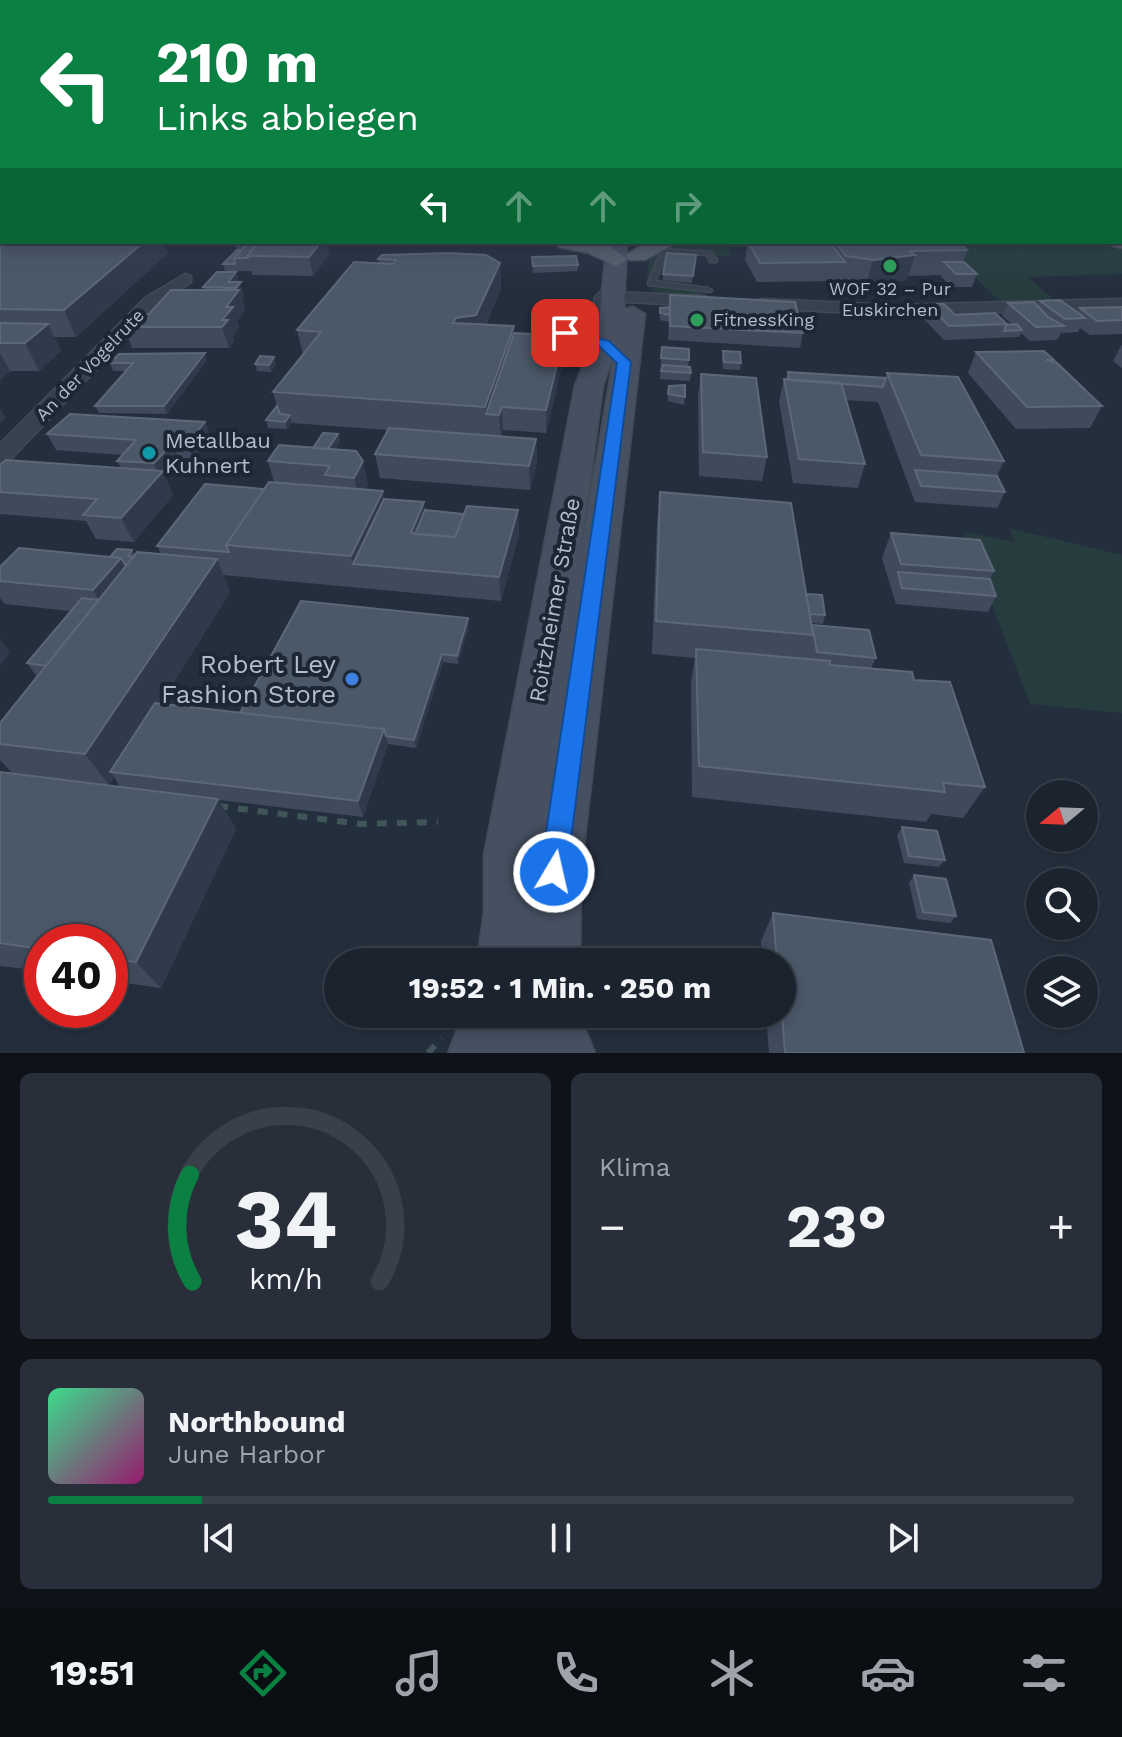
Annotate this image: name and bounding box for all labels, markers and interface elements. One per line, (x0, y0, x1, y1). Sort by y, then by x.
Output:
text: 210 m (156, 30, 318, 96)
icon: left (24, 32, 128, 136)
text: Links abbiegen (156, 97, 419, 139)
icon: left (413, 184, 457, 228)
icon: ahead (497, 184, 541, 228)
icon: ahead (581, 184, 625, 228)
icon: right (665, 184, 709, 228)
marker: WOF 32 – Pur Euskirchen (881, 257, 899, 275)
place label: WOF 32 – Pur Euskirchen (829, 278, 951, 320)
pin (531, 299, 599, 367)
street label: An der Vogelrute (31, 305, 148, 425)
place label: FitnessKing (713, 309, 814, 330)
icon: arrive (543, 311, 587, 355)
marker: FitnessKing (688, 311, 706, 329)
place label: Metallbau Kuhnert (165, 428, 271, 478)
marker: Metallbau Kuhnert (140, 444, 158, 462)
street label: Roitzheimer Straße (524, 496, 585, 704)
place label: Robert Ley Fashion Store (161, 649, 337, 709)
marker: Robert Ley Fashion Store (343, 670, 361, 688)
north arrow (1026, 780, 1098, 852)
map controls (1026, 780, 1098, 1028)
position arrow (512, 830, 596, 914)
button: search (1026, 868, 1098, 940)
speed limit sign: 40 (24, 924, 128, 1028)
button: layers (1026, 956, 1098, 1028)
text: 19:52 · 1 Min. · 250 m (409, 970, 711, 1005)
text: Klima (599, 1152, 670, 1182)
text: 34 (234, 1171, 337, 1268)
text: 23° (786, 1191, 887, 1262)
text: − (599, 1201, 626, 1253)
text: + (1047, 1201, 1074, 1253)
text: km/h (249, 1262, 322, 1296)
text: Northbound (168, 1404, 345, 1439)
text: June Harbor (168, 1439, 325, 1469)
icon: previous (197, 1516, 241, 1560)
icon: pause (539, 1516, 583, 1560)
icon: next (881, 1516, 925, 1560)
icon: directions (235, 1645, 291, 1701)
icon: music (391, 1645, 447, 1701)
icon: phone (548, 1645, 604, 1701)
icon: climate (704, 1645, 760, 1701)
icon: car (860, 1645, 916, 1701)
icon: filters (1016, 1645, 1072, 1701)
text: 19:51 (50, 1652, 135, 1694)

